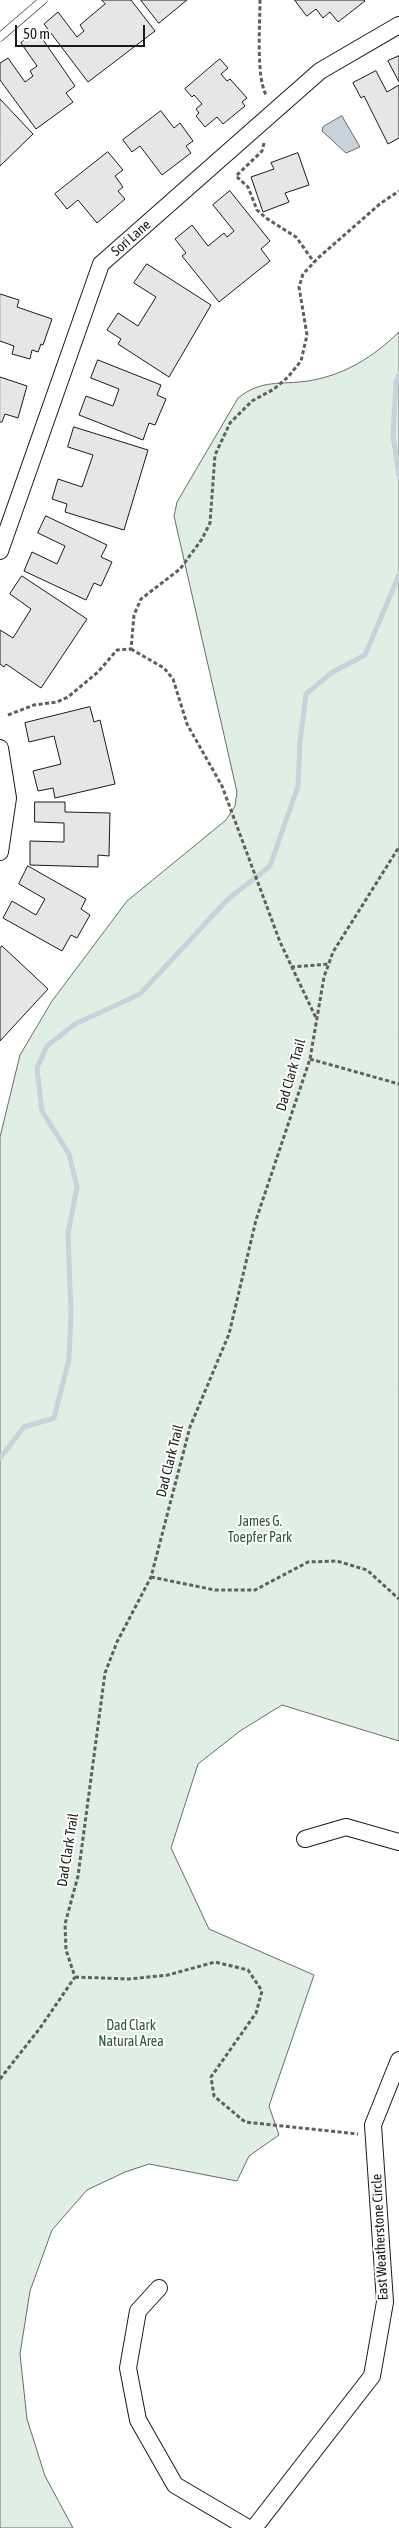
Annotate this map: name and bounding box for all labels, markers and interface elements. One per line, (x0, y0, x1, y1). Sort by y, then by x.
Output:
scale bar (18, 15, 148, 47)
text: 50 m (23, 25, 50, 42)
street label: Sori Lane (108, 216, 154, 260)
street label: Dad Clark Trail (273, 1037, 309, 1113)
street label: Dad Clark Trail (153, 1423, 187, 1499)
park label: James G. Toepfer Park (228, 1514, 292, 1546)
street label: Dad Clark Trail (54, 1812, 82, 1888)
park label: Dad Clark Natural Area (98, 2018, 164, 2050)
street label: East Weatherstone Circle (368, 2173, 392, 2301)

